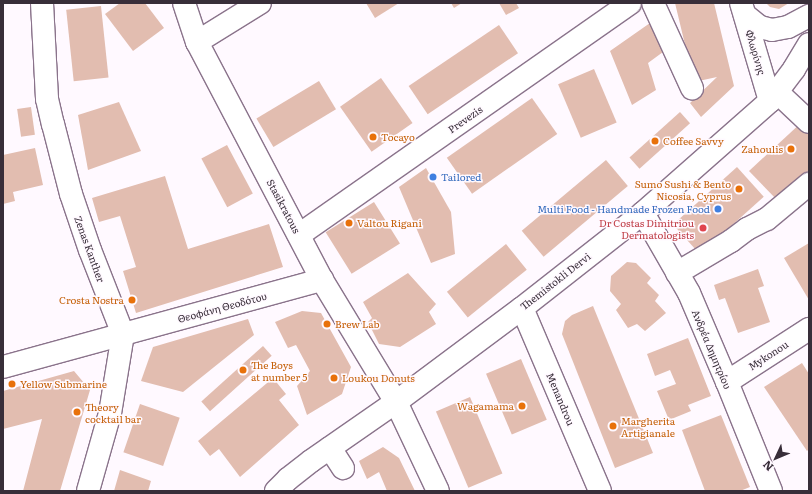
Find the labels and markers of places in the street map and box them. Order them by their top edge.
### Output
place label: Tocayo [381,131,415,143]
marker: Tocayo [368,132,378,142]
place label: Coffee Savvy [663,135,724,147]
marker: Coffee Savvy [650,136,660,146]
place label: Zahoulis [741,143,783,155]
marker: Zahoulis [786,144,796,154]
place label: Tailored [441,171,481,183]
marker: Tailored [428,172,438,182]
place label: Sumo Sushi & Bento Nicosia, Cyprus [635,177,731,200]
marker: Sumo Sushi & Bento Nicosia, Cyprus [734,184,744,194]
place label: Multi Food - Handmade Frozen Food [537,203,710,215]
marker: Multi Food - Handmade Frozen Food [713,204,723,214]
place label: Dr Costas Dimitriou Dermatologists [599,216,694,240]
place label: Valtou Rigani [357,217,422,229]
marker: Valtou Rigani [344,218,354,228]
marker: Dr Costas Dimitriou Dermatologists [697,222,709,234]
place label: Crosta Nostra [59,294,124,306]
marker: Crosta Nostra [127,295,137,305]
place label: Brew Lab [335,318,379,330]
marker: Brew Lab [322,319,332,329]
place label: The Boys at number 5 [251,358,307,382]
marker: The Boys at number 5 [238,365,248,375]
place label: Loukou Donuts [342,372,415,384]
marker: Loukou Donuts [329,373,339,383]
place label: Yellow Submarine [20,378,107,390]
marker: Yellow Submarine [7,379,17,389]
place label: Theory cocktail bar [85,400,141,424]
place label: Wagamama [457,400,514,412]
marker: Wagamama [517,401,527,411]
marker: Theory cocktail bar [72,407,82,417]
place label: Margherita Artigianale [621,414,675,438]
marker: Margherita Artigianale [608,421,618,431]

